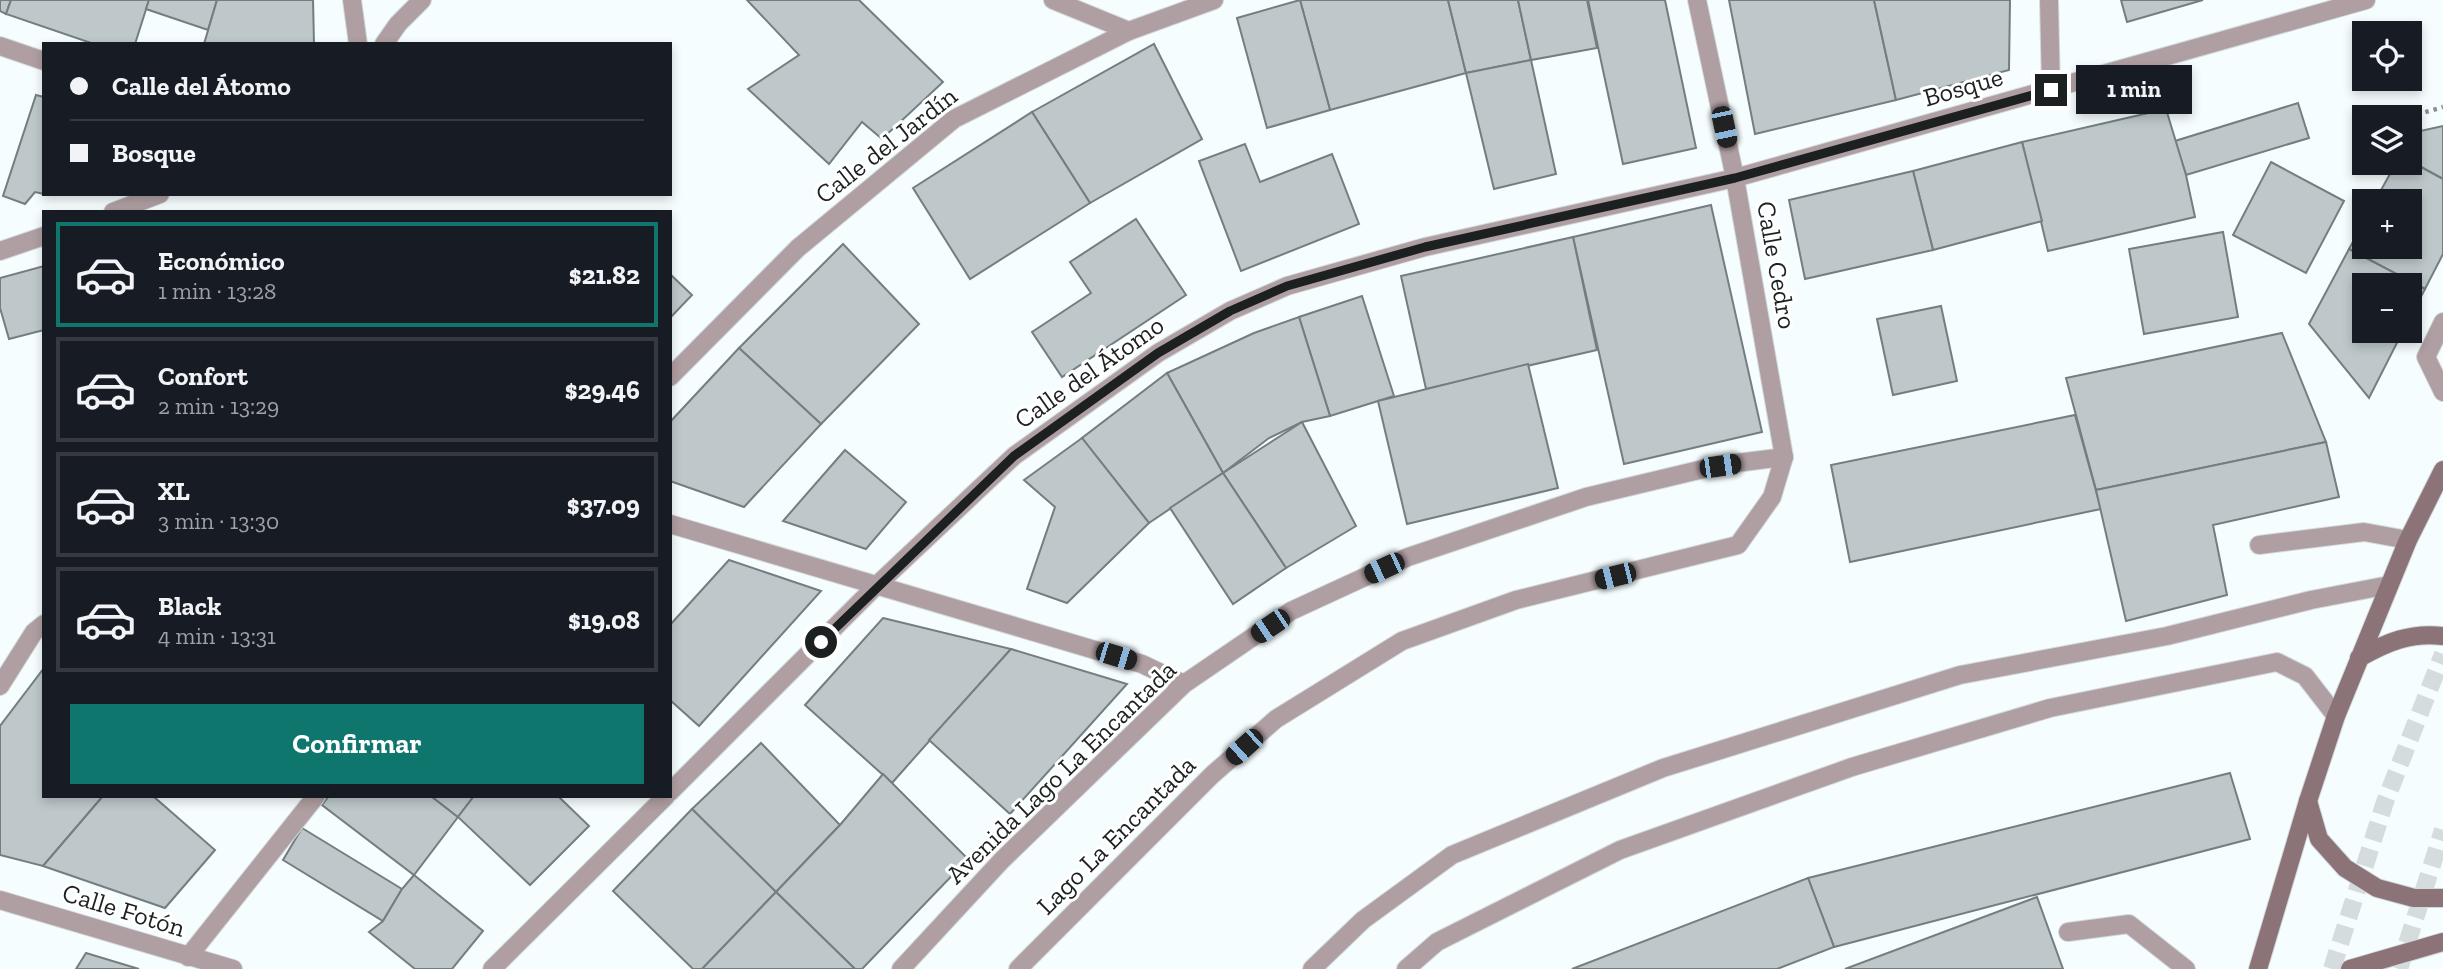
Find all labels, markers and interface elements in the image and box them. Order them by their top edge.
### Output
map controls [2352,21,2422,343]
button: locate [2352,21,2422,91]
street label: Bosque [1920,60,2006,114]
callout: 1 min [2076,66,2191,114]
text: Calle del Átomo [112,70,291,102]
route end [2035,74,2067,106]
text: 1 min [2107,75,2161,103]
street label: Calle del Jardín [809,80,963,210]
car [1710,104,1739,150]
button: layers [2352,105,2422,175]
text: Bosque [112,137,196,169]
button: + [2352,189,2422,259]
street label: Calle Cedro [1750,199,1804,331]
icon: car [74,243,137,306]
text: Económico [158,245,285,277]
text: $21.82 [569,259,640,291]
button: − [2352,273,2422,343]
text: 1 min · 13:28 [158,277,277,305]
street label: Calle del Átomo [1008,309,1170,435]
icon: car [74,358,137,421]
text: Confort [158,360,248,392]
text: $29.46 [565,374,640,406]
text: 2 min · 13:29 [158,392,279,420]
car [1698,453,1743,479]
icon: car [74,473,137,536]
text: XL [158,475,190,507]
text: $37.09 [567,489,640,521]
text: 3 min · 13:30 [158,507,279,535]
car [1361,550,1408,586]
car [1593,561,1638,591]
icon: car [74,588,137,651]
text: Black [158,590,221,622]
text: $19.08 [568,604,640,636]
car [1247,606,1294,646]
text: 4 min · 13:31 [158,622,276,650]
route start [805,626,837,658]
car [1093,640,1140,672]
street label: Avenida Lago La Encantada [940,654,1182,890]
button: Confirmar [70,704,644,784]
car [1222,725,1267,769]
street label: Lago La Encantada [1030,749,1202,921]
street label: Calle Fotón [59,876,189,944]

